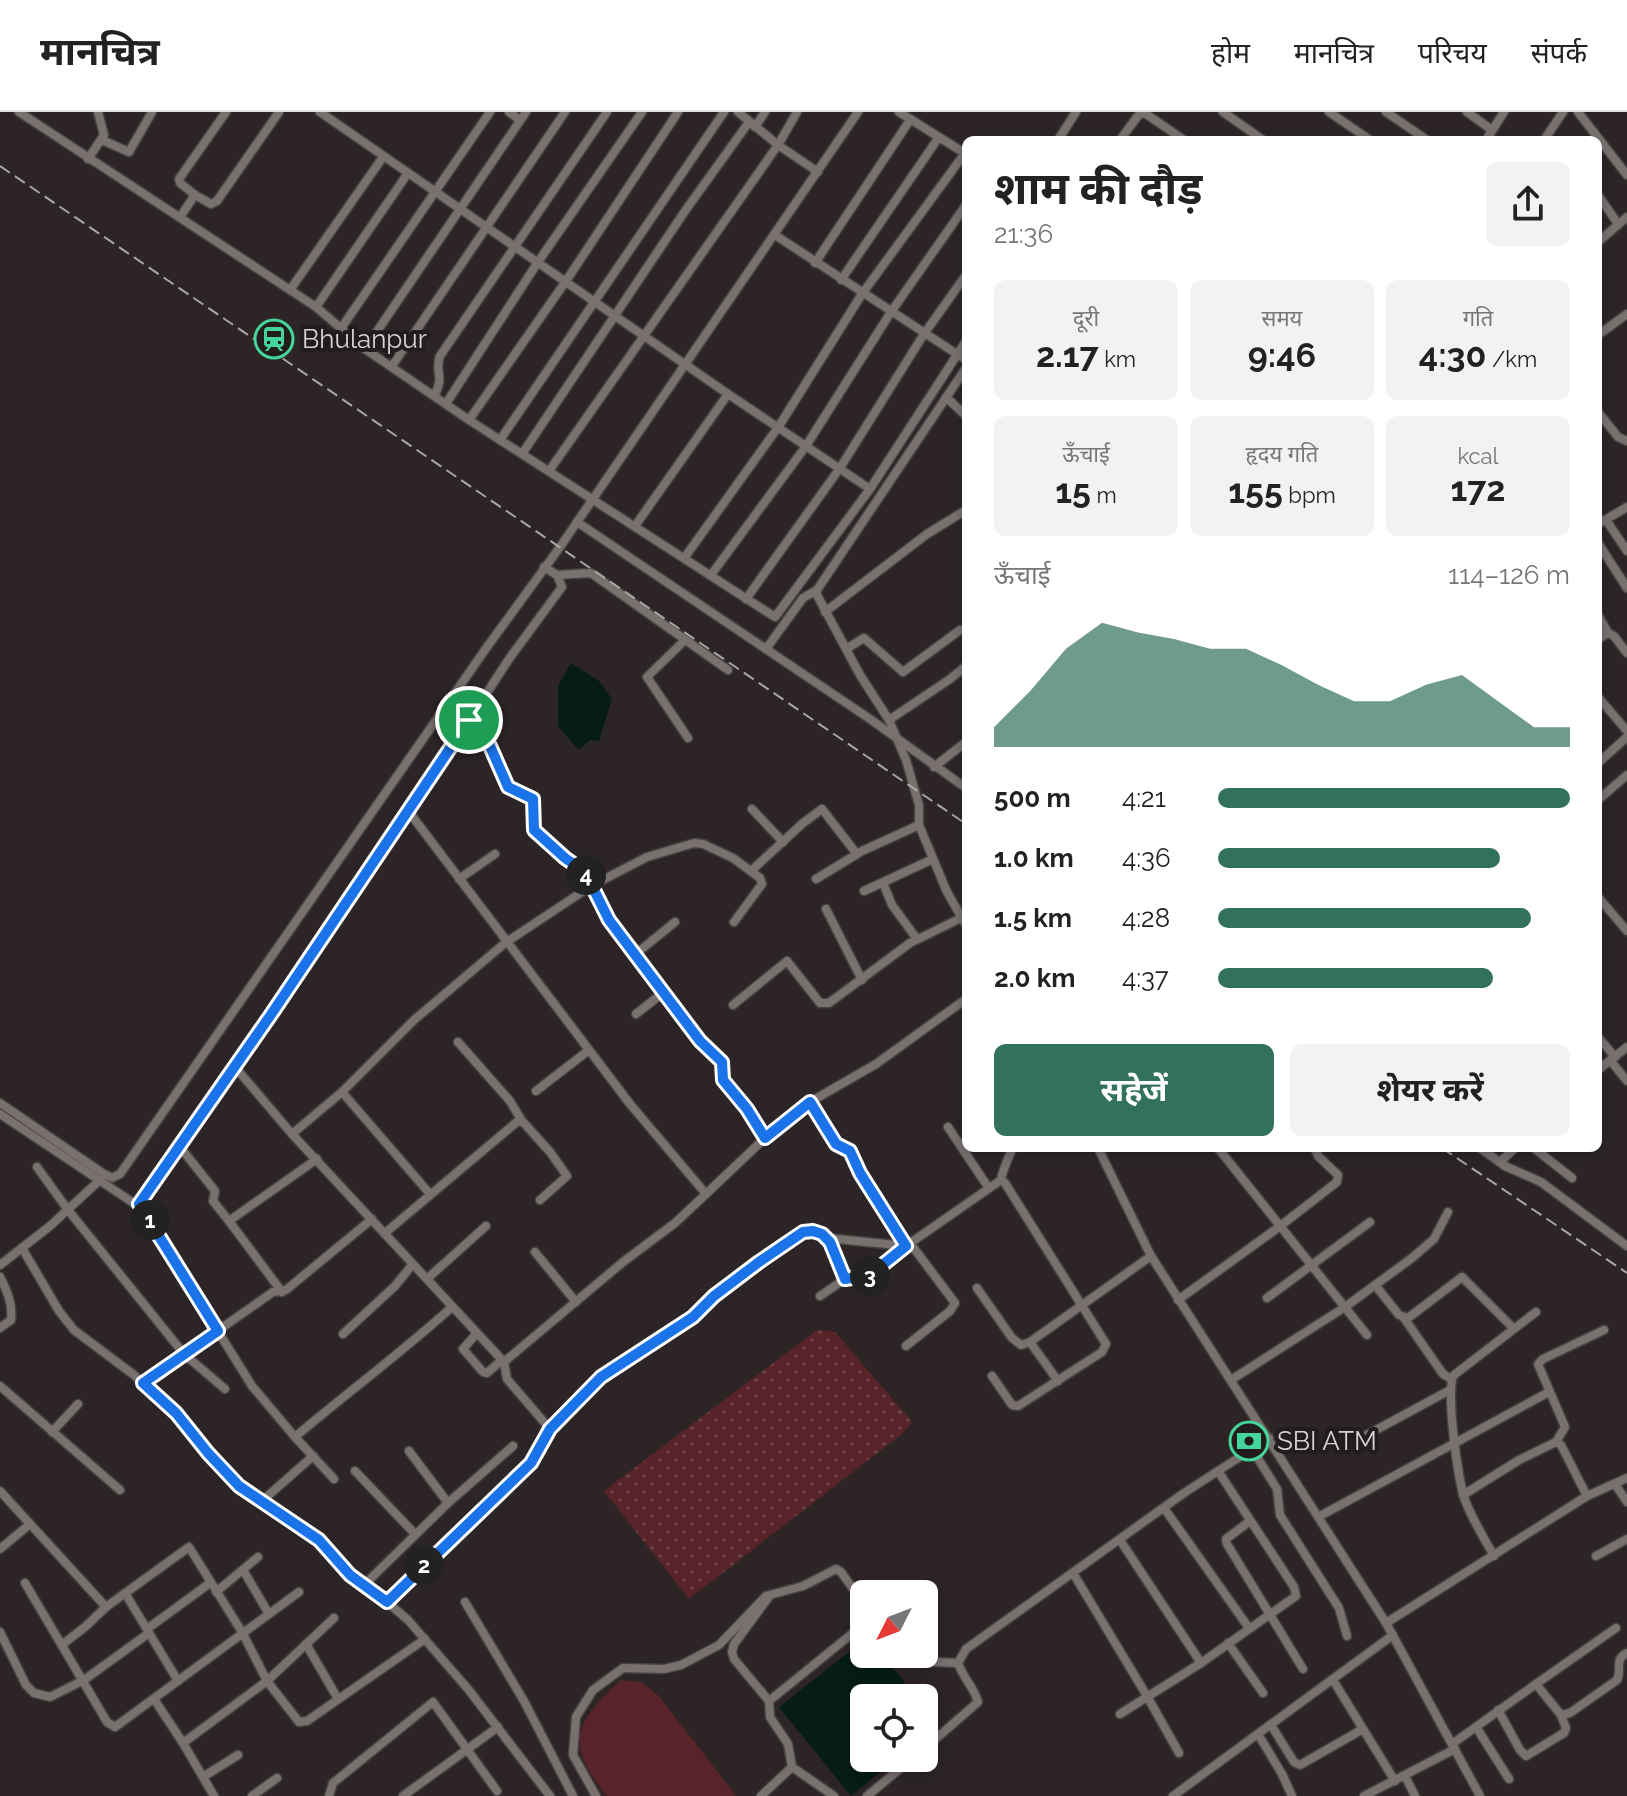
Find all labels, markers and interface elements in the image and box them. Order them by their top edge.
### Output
text: मानचित्र [40,29,160,74]
text: होम [1211,37,1250,70]
text: मानचित्र [1294,37,1374,70]
text: परिचय [1418,37,1487,70]
text: संपर्क [1531,37,1587,70]
button: share [1486,162,1570,246]
text: शाम की दौड़ [994,163,1202,214]
text: 21:36 [994,219,1053,249]
text: दूरी [1073,305,1099,331]
text: समय [1262,305,1302,331]
text: गति [1463,305,1493,331]
station icon: Bhulanpur [253,318,295,360]
place label: Bhulanpur [302,324,427,354]
text: 2.17 [1036,335,1099,375]
text: 9:46 [1248,335,1316,375]
text: 4:30 [1419,335,1486,375]
text: km [1099,346,1136,372]
text: /km [1486,346,1537,372]
text: ऊँचाई [1062,441,1110,467]
text: हृदय गति [1246,441,1318,467]
text: kcal [1457,443,1499,469]
text: 172 [1450,469,1506,509]
text: 15 [1055,471,1091,511]
text: 155 [1228,471,1283,511]
text: m [1091,482,1117,508]
text: bpm [1283,482,1336,508]
text: ऊँचाई [994,560,1050,590]
text: 114–126 m [1448,560,1570,590]
pin [435,686,503,754]
icon: arrive [447,698,491,742]
text: 500 m [994,783,1071,813]
text: 4:21 [1122,783,1166,813]
text: 1.0 km [994,843,1074,873]
text: 4:36 [1122,843,1171,873]
pin: 4 [566,855,606,895]
text: 4 [580,862,592,888]
text: 1.5 km [994,903,1072,933]
text: 4:28 [1122,903,1170,933]
text: 2.0 km [994,963,1075,993]
text: 4:37 [1122,963,1169,993]
button: सहेजें [994,1044,1274,1136]
button: शेयर करें [1290,1044,1570,1136]
pin: 1 [130,1200,170,1240]
text: 1 [145,1207,155,1233]
pin: 3 [850,1256,890,1296]
text: 3 [864,1263,876,1289]
bank icon: SBI ATM [1228,1420,1270,1462]
place label: SBI ATM [1277,1426,1377,1456]
pin: 2 [404,1545,444,1585]
text: 2 [418,1552,430,1578]
north arrow [850,1580,938,1668]
map controls [850,1580,938,1772]
button: locate [850,1684,938,1772]

